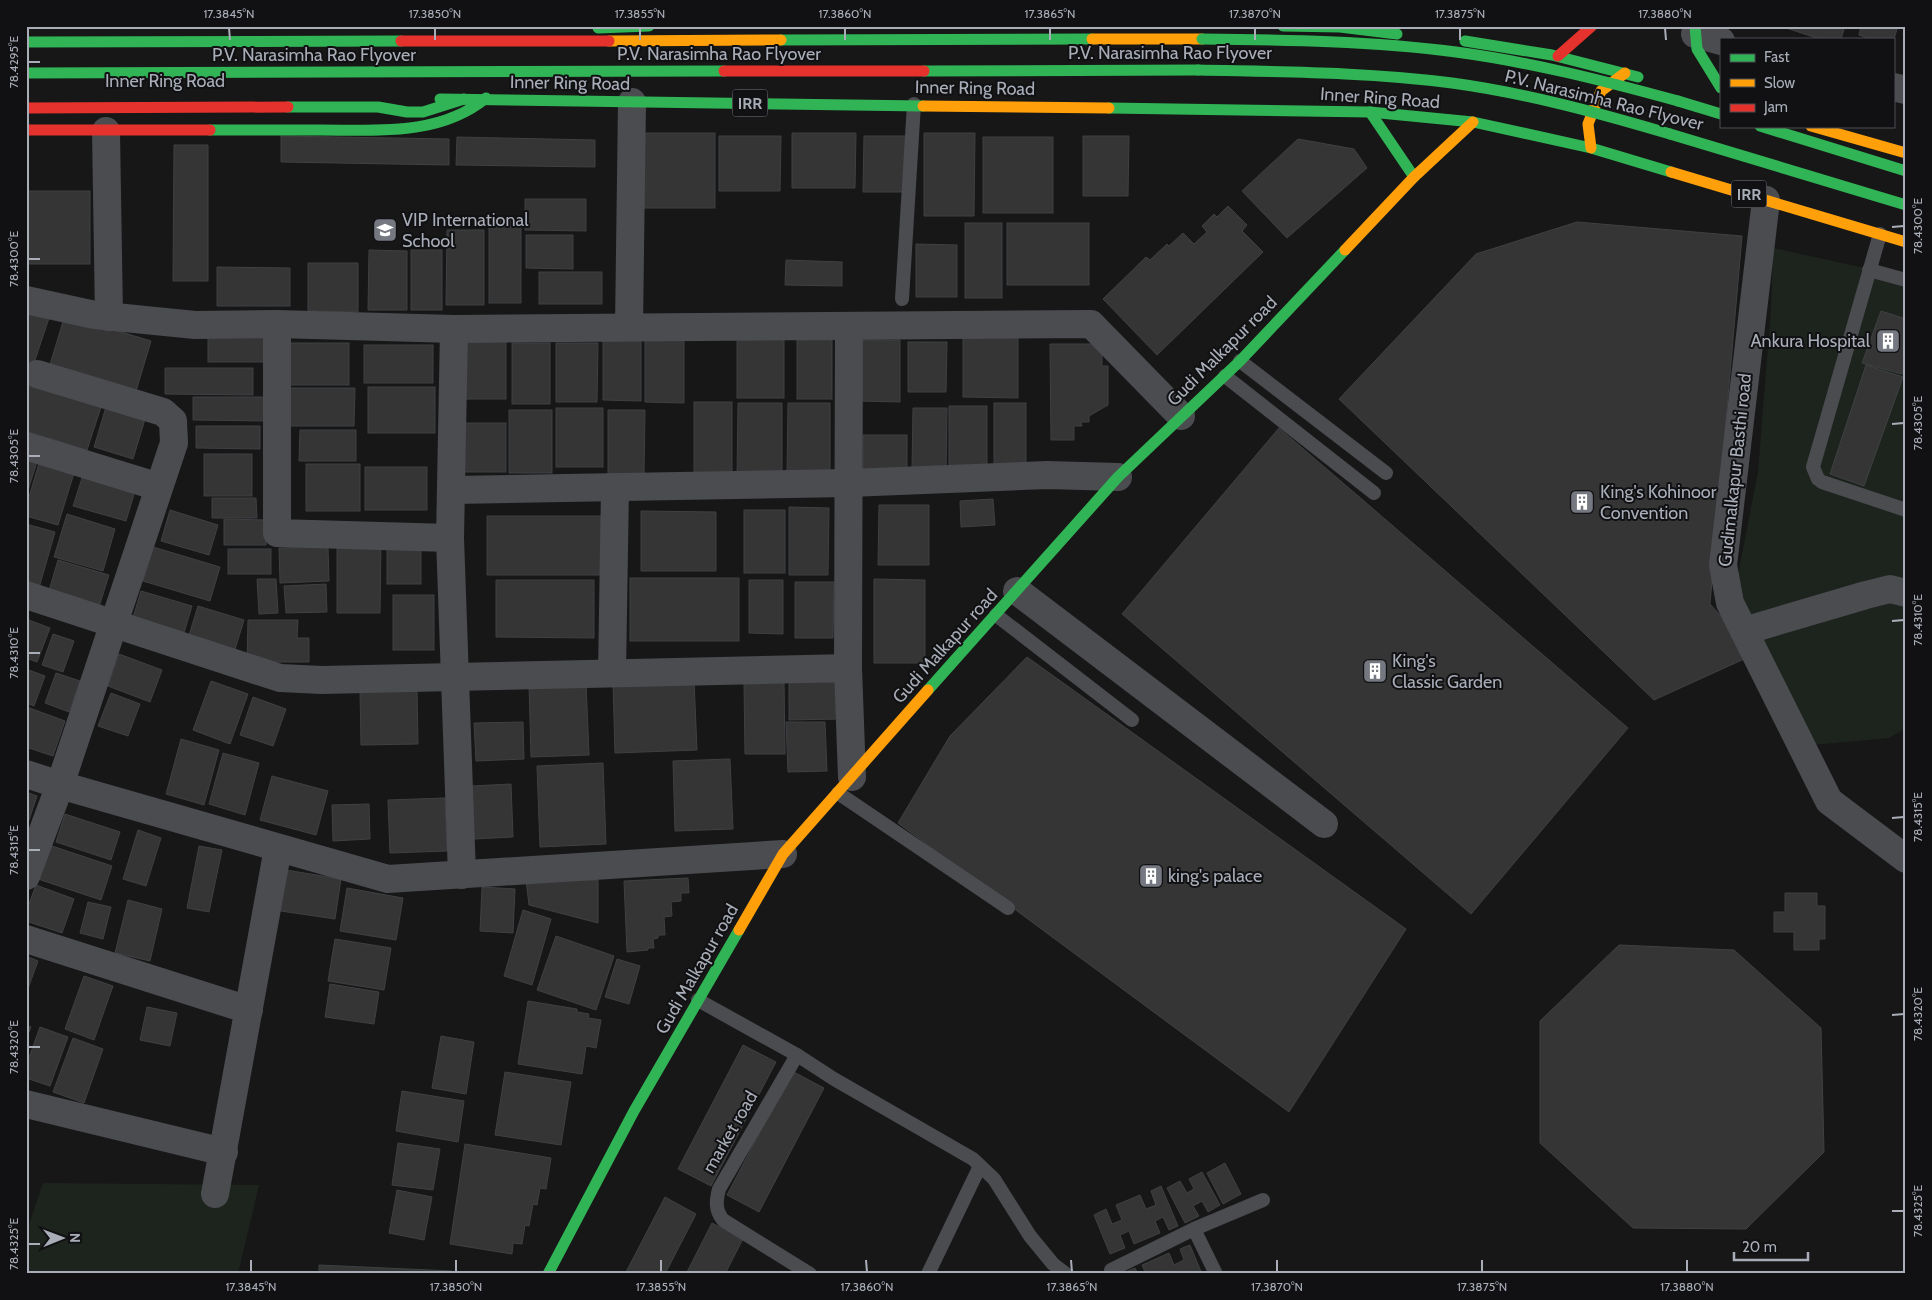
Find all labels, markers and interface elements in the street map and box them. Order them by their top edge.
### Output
text: 17.3845°N [203,6,255,21]
text: 17.3850°N [409,6,461,21]
text: 17.3855°N [615,6,665,21]
text: 17.3860°N [819,6,871,21]
text: 17.3865°N [1025,6,1076,21]
text: 17.3870°N [1229,6,1281,21]
text: 17.3875°N [1435,6,1485,21]
text: 17.3880°N [1638,6,1692,21]
text: 78.4295°E [6,35,21,88]
legend [1720,38,1894,128]
street label: P.V. Narasimha Rao Flyover [1068,42,1272,64]
street label: P.V. Narasimha Rao Flyover [617,43,821,65]
street label: P.V. Narasimha Rao Flyover [212,44,416,66]
text: Fast [1764,48,1789,66]
street label: P.V. Narasimha Rao Flyover [1502,65,1706,135]
street label: Inner Ring Road [105,70,225,92]
street label: Inner Ring Road [510,71,630,95]
text: Slow [1764,74,1795,92]
street label: Inner Ring Road [915,76,1035,100]
street label: Inner Ring Road [1319,83,1441,113]
road number: IRR [732,90,768,116]
text: Jam [1763,98,1788,116]
road number: IRR [1732,180,1766,208]
text: 78.4300°E [1910,198,1925,254]
place label: VIP International School [402,209,529,252]
school or university icon: VIP International School [372,217,398,243]
text: 78.4300°E [6,231,21,287]
street label: Gudi Malkapur road [1162,291,1282,411]
building icon: Ankura Hospital [1875,328,1901,354]
place label: Ankura Hospital [1750,330,1871,352]
street label: Gudimalkapur Basthi road [1714,372,1756,568]
text: 78.4305°E [1910,396,1925,450]
text: 78.4305°E [6,429,21,483]
place label: King's Kohinoor Convention [1600,481,1717,524]
building icon: King's Kohinoor Convention [1569,489,1595,515]
street label: Gudi Malkapur road [888,584,1002,708]
text: 78.4310°E [1910,594,1925,646]
text: 78.4310°E [6,627,21,679]
place label: King's Classic Garden [1392,650,1502,693]
building icon: King's Classic Garden [1362,658,1388,684]
text: 78.4315°E [1910,792,1925,842]
text: 78.4315°E [6,825,21,875]
building icon: king's palace [1138,863,1164,889]
place label: king's palace [1168,865,1262,887]
street label: Gudi Malkapur road [651,900,743,1038]
text: 78.4320°E [1910,987,1925,1041]
text: 78.4320°E [6,1020,21,1074]
street label: market road [698,1087,762,1177]
text: 78.4325°E [1910,1185,1925,1237]
north arrow [38,1212,88,1262]
text: 78.4325°E [6,1218,21,1270]
scale bar [1734,1230,1808,1262]
text: N [66,1233,84,1243]
text: 20 m [1742,1238,1777,1256]
text: 17.3845°N [225,1279,277,1294]
text: 17.3850°N [430,1279,482,1294]
text: 17.3855°N [636,1279,686,1294]
text: 17.3860°N [841,1279,893,1294]
text: 17.3865°N [1047,1279,1098,1294]
text: 17.3870°N [1251,1279,1303,1294]
text: 17.3875°N [1457,1279,1507,1294]
text: 17.3880°N [1660,1279,1714,1294]

